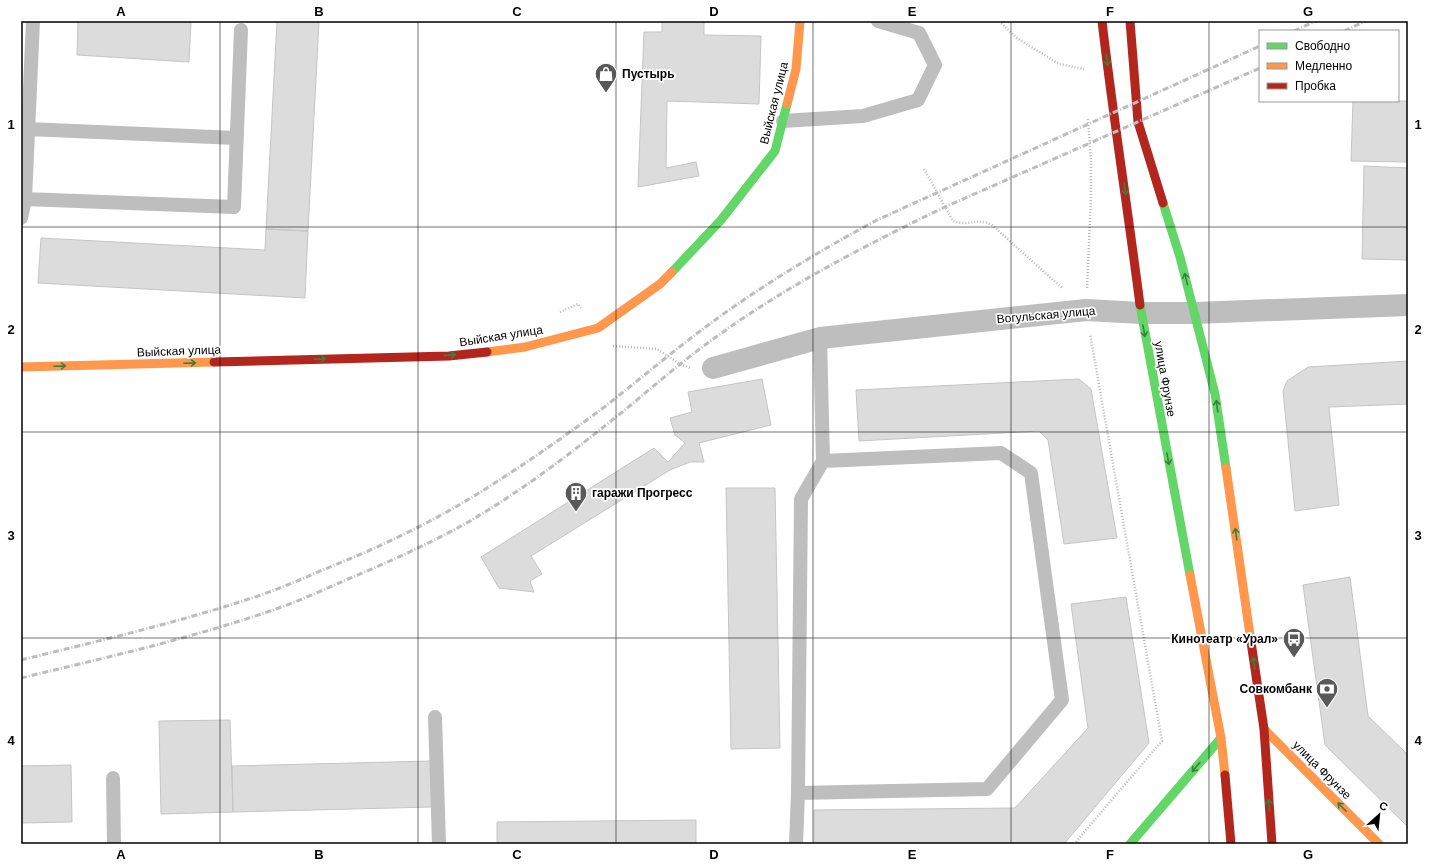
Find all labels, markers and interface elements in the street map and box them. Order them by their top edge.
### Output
text: A [116,4,126,19]
text: B [314,4,324,19]
text: C [512,4,522,19]
text: D [709,4,719,19]
text: E [908,4,917,19]
text: F [1106,4,1114,19]
text: G [1303,4,1313,19]
legend [1259,30,1399,102]
text: Свободно [1295,39,1350,53]
one-way arrow [1103,53,1111,66]
text: Медленно [1295,59,1352,73]
street label: Выйская улица [757,60,791,146]
shop icon: Пустырь [593,61,619,94]
place label: Пустырь [622,67,675,81]
text: Пробка [1295,79,1336,93]
text: 1 [7,117,15,132]
text: 1 [1414,117,1422,132]
one-way arrow [1121,182,1129,195]
one-way arrow [1182,273,1189,286]
street label: Вогульская улица [996,304,1096,326]
text: 2 [7,322,15,337]
street label: Выйская улица [458,322,544,350]
text: 2 [1414,322,1422,337]
one-way arrow [1140,324,1148,337]
street label: улица Фрунзе [1151,340,1179,418]
street label: Выйская улица [137,343,222,359]
one-way arrow [443,352,456,359]
one-way arrow [313,355,326,363]
one-way arrow [183,359,196,366]
one-way arrow [53,362,66,370]
one-way arrow [1213,399,1221,412]
one-way arrow [1164,452,1172,465]
building icon: гаражи Прогресс [563,480,589,513]
place label: гаражи Прогресс [592,486,693,500]
text: 3 [7,528,15,543]
one-way arrow [1232,528,1240,541]
text: 3 [1414,528,1422,543]
bus stop icon: Кинотеатр «Урал» [1281,626,1307,659]
place label: Кинотеатр «Урал» [1171,632,1278,646]
one-way arrow [1250,657,1258,670]
bank icon: Совкомбанк [1314,676,1340,709]
place label: Совкомбанк [1240,682,1313,696]
text: 4 [7,733,15,748]
text: 4 [1414,733,1422,748]
street label: улица Фрунзе [1290,738,1354,802]
one-way arrow [1191,762,1200,773]
north arrow [1359,795,1399,835]
one-way arrow [1266,799,1273,812]
text: С [1377,799,1390,813]
one-way arrow [1337,802,1347,812]
text: A [116,847,126,862]
text: B [314,847,324,862]
text: C [512,847,522,862]
text: D [709,847,719,862]
text: E [908,847,917,862]
text: F [1106,847,1114,862]
text: G [1303,847,1313,862]

